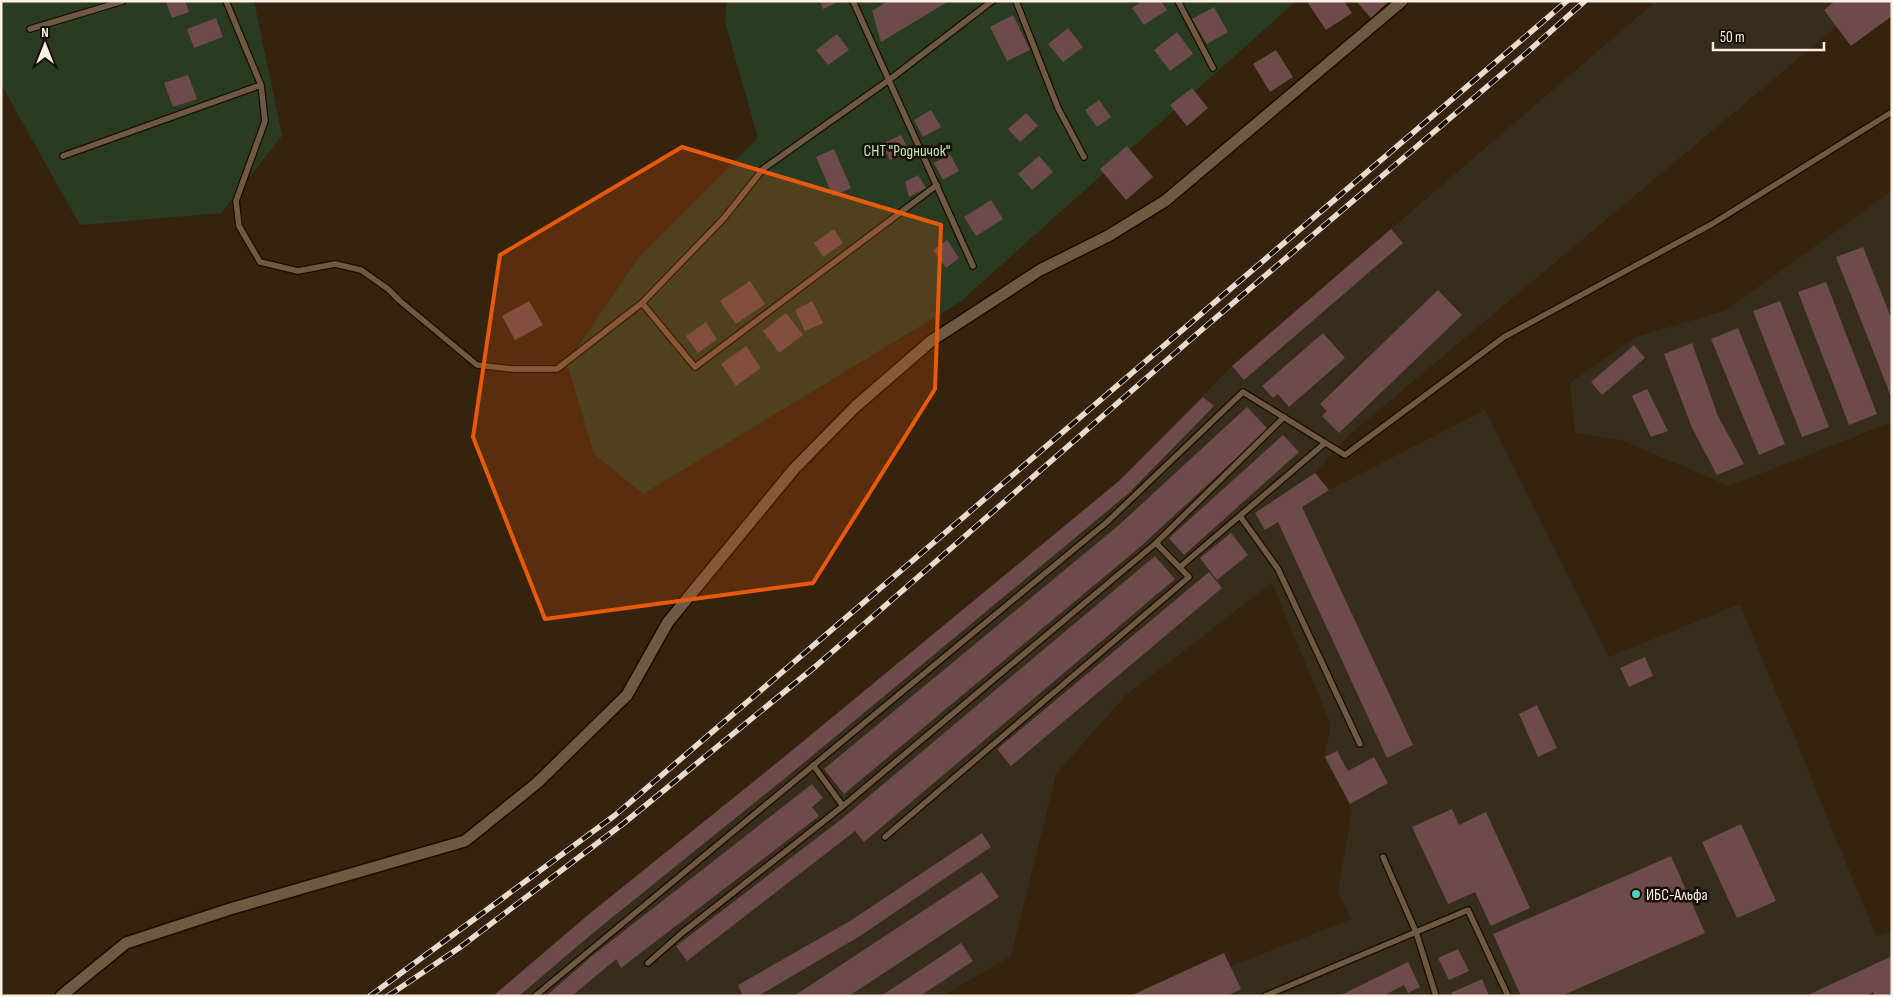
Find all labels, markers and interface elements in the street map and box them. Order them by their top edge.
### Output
north arrow [20,20,70,70]
scale bar [1713,20,1824,52]
text: N [41,24,49,41]
text: 50 m [1720,28,1745,47]
park label: СНТ "Родничок" [864,142,950,161]
place label: ИБС-Альфа [1646,886,1708,905]
marker: ИБС-Альфа [1630,888,1642,900]

